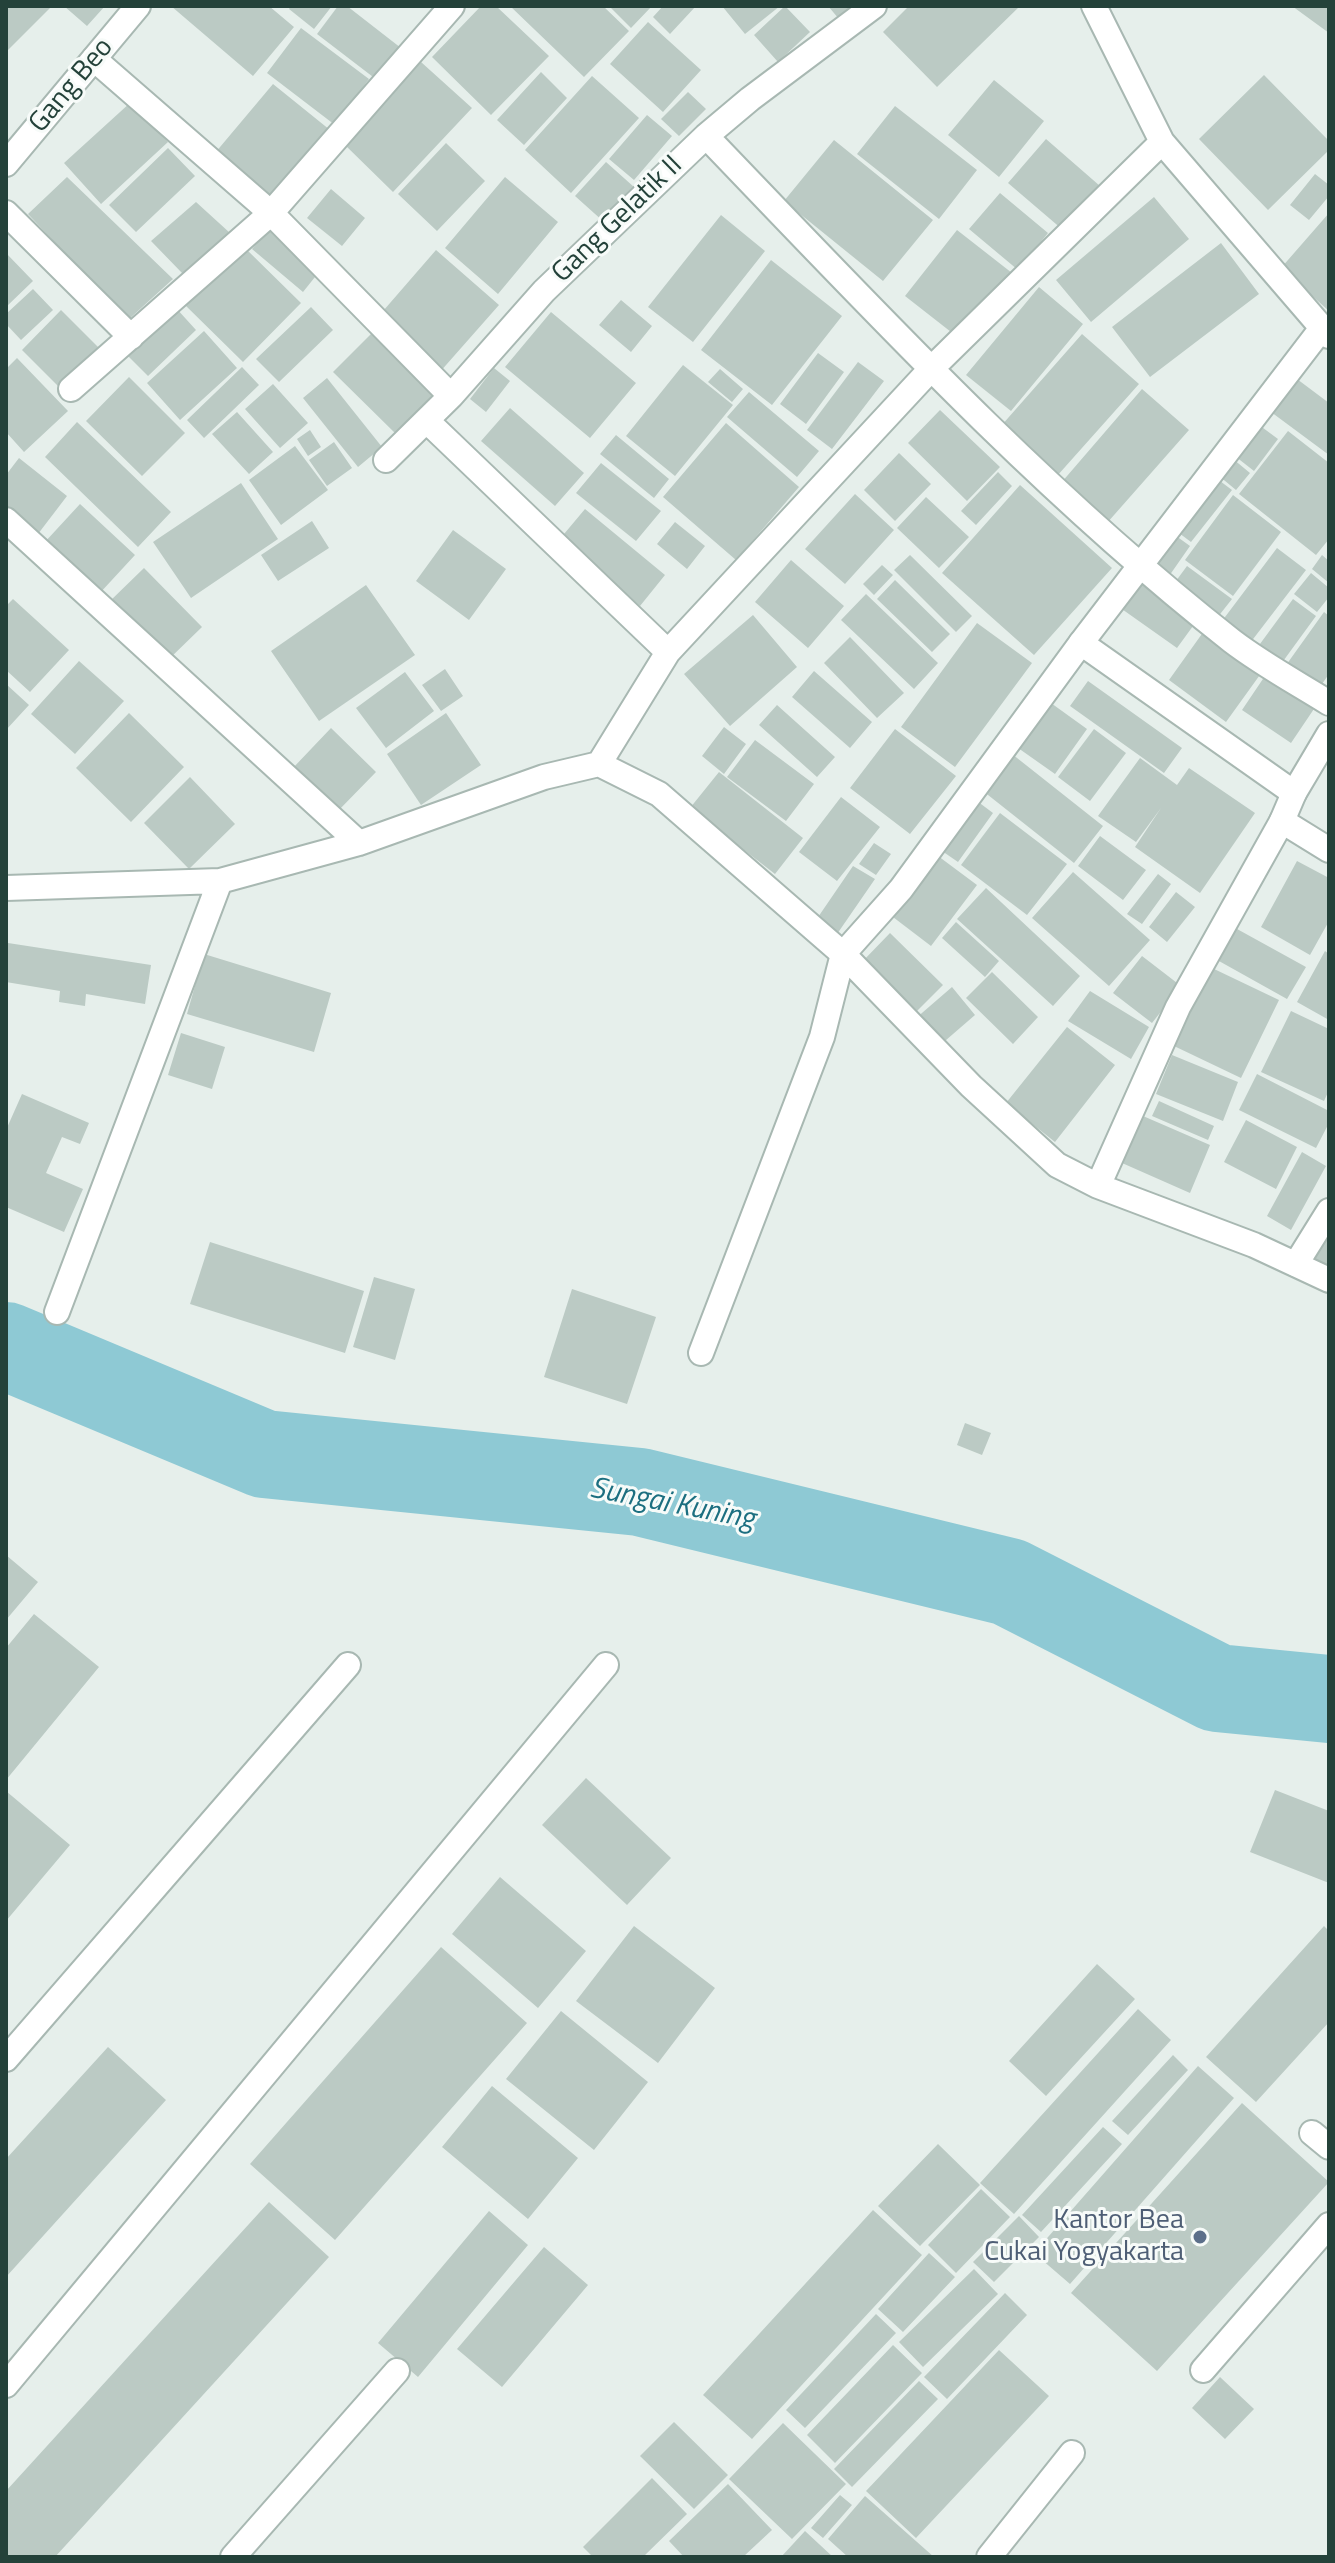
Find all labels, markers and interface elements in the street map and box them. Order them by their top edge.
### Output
street label: Gang Beo [23,32,121,140]
street label: Gang Gelatik II [546,150,690,290]
water label: Sungai Kuning [587,1471,757,1539]
place label: Kantor Bea Cukai Yogyakarta [984,2204,1184,2270]
marker: Kantor Bea Cukai Yogyakarta [1191,2228,1209,2246]

